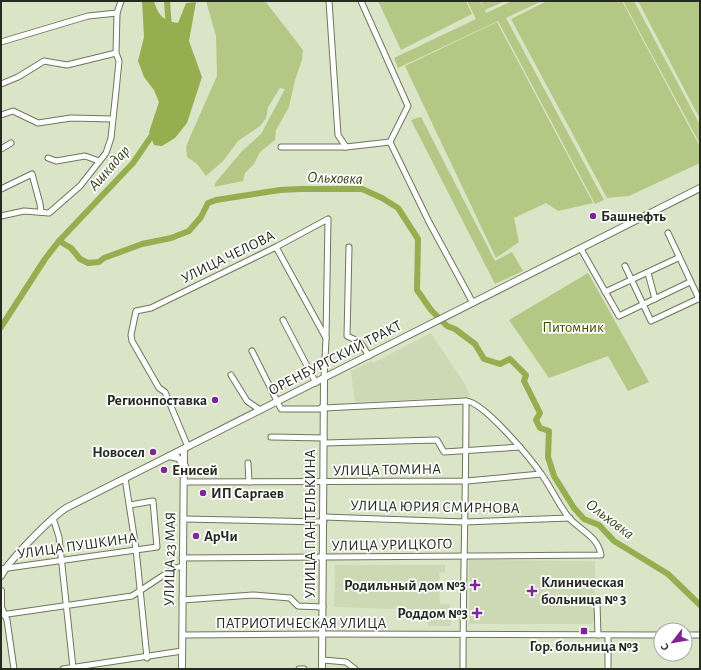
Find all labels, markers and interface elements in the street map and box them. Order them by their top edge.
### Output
water label: Ашкадар [85,142,134,195]
water label: Ольховка [307,169,363,187]
place label: Башнефть [601,209,666,224]
marker: Башнефть [588,211,598,221]
street label: УЛИЦА ЧЕЛОВА [179,228,277,286]
street label: ОРЕНБУРГСКИЙ ТРАКТ [266,318,404,398]
park label: Питомник [542,320,604,335]
place label: Регионпоставка [107,393,207,408]
marker: Регионпоставка [210,395,220,405]
place label: Новосел [92,445,145,460]
marker: Новосел [148,447,158,457]
street label: УЛИЦА ПАНТЕЛЬКИНА [303,449,318,599]
street label: УЛИЦА ТОМИНА [333,462,441,478]
place label: Енисей [172,463,218,478]
marker: Енисей [159,465,169,475]
place label: ИП Саргаев [211,486,284,501]
marker: ИП Саргаев [198,488,208,498]
water label: Ольховка [583,496,637,542]
street label: УЛИЦА ЮРИЯ СМИРНОВА [350,498,520,516]
street label: УЛИЦА 23 МАЯ [162,512,178,606]
place label: АрЧи [204,529,238,544]
street label: УЛИЦА ПУШКИНА [16,530,138,562]
marker: АрЧи [191,531,201,541]
street label: УЛИЦА УРИЦКОГО [331,536,453,554]
place label: Клиническая больница № 3 [541,575,627,607]
place label: Родильный дом №3 [344,578,466,593]
marker: Родильный дом №3 [469,579,481,591]
marker: Клиническая больница № 3 [526,585,538,597]
place label: Роддом №3 [397,606,468,621]
marker: Роддом №3 [471,607,483,619]
street label: ПАТРИОТИЧЕСКАЯ УЛИЦА [216,616,386,631]
north arrow [653,622,693,662]
marker: Гор. больница №3 [579,626,589,636]
place label: Гор. больница №3 [530,639,638,654]
text: С [659,641,671,652]

